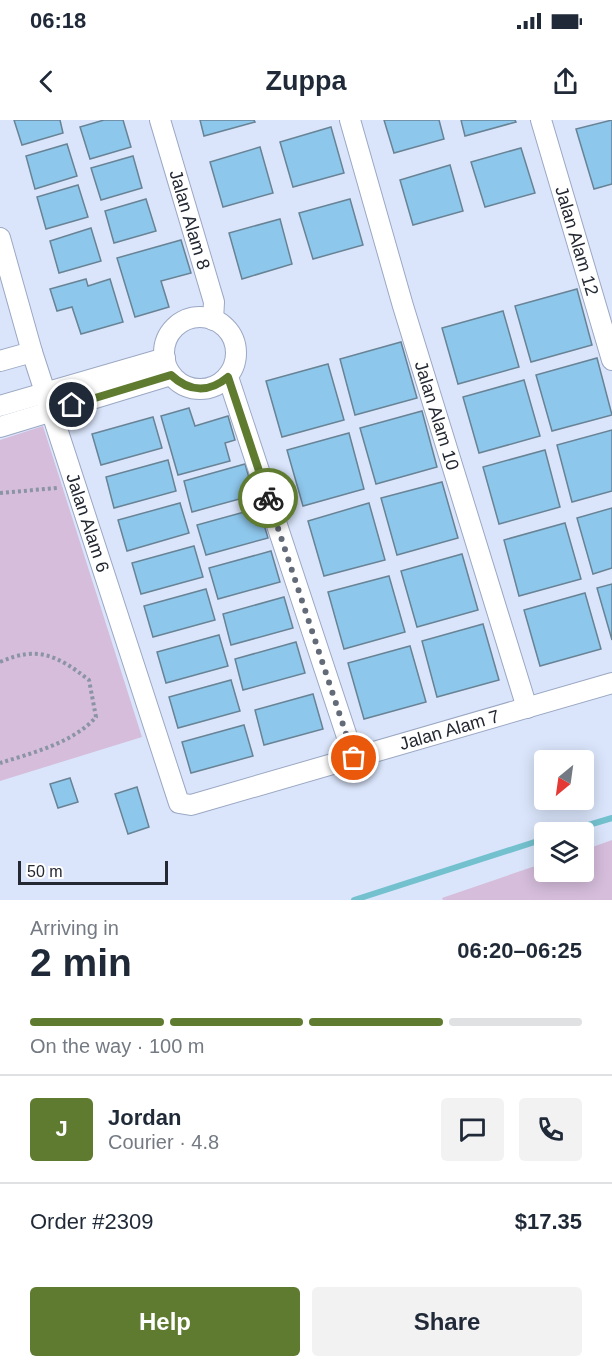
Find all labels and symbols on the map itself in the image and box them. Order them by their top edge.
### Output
street label: Jalan Alam 8 [165,167,214,272]
street label: Jalan Alam 12 [551,184,602,298]
street label: Jalan Alam 10 [411,359,463,473]
pin [46,379,97,430]
courier [238,468,298,528]
street label: Jalan Alam 6 [62,471,113,575]
street label: Jalan Alam 7 [397,706,502,754]
pin [328,732,379,783]
north arrow [534,750,594,810]
scale bar [18,858,168,886]

